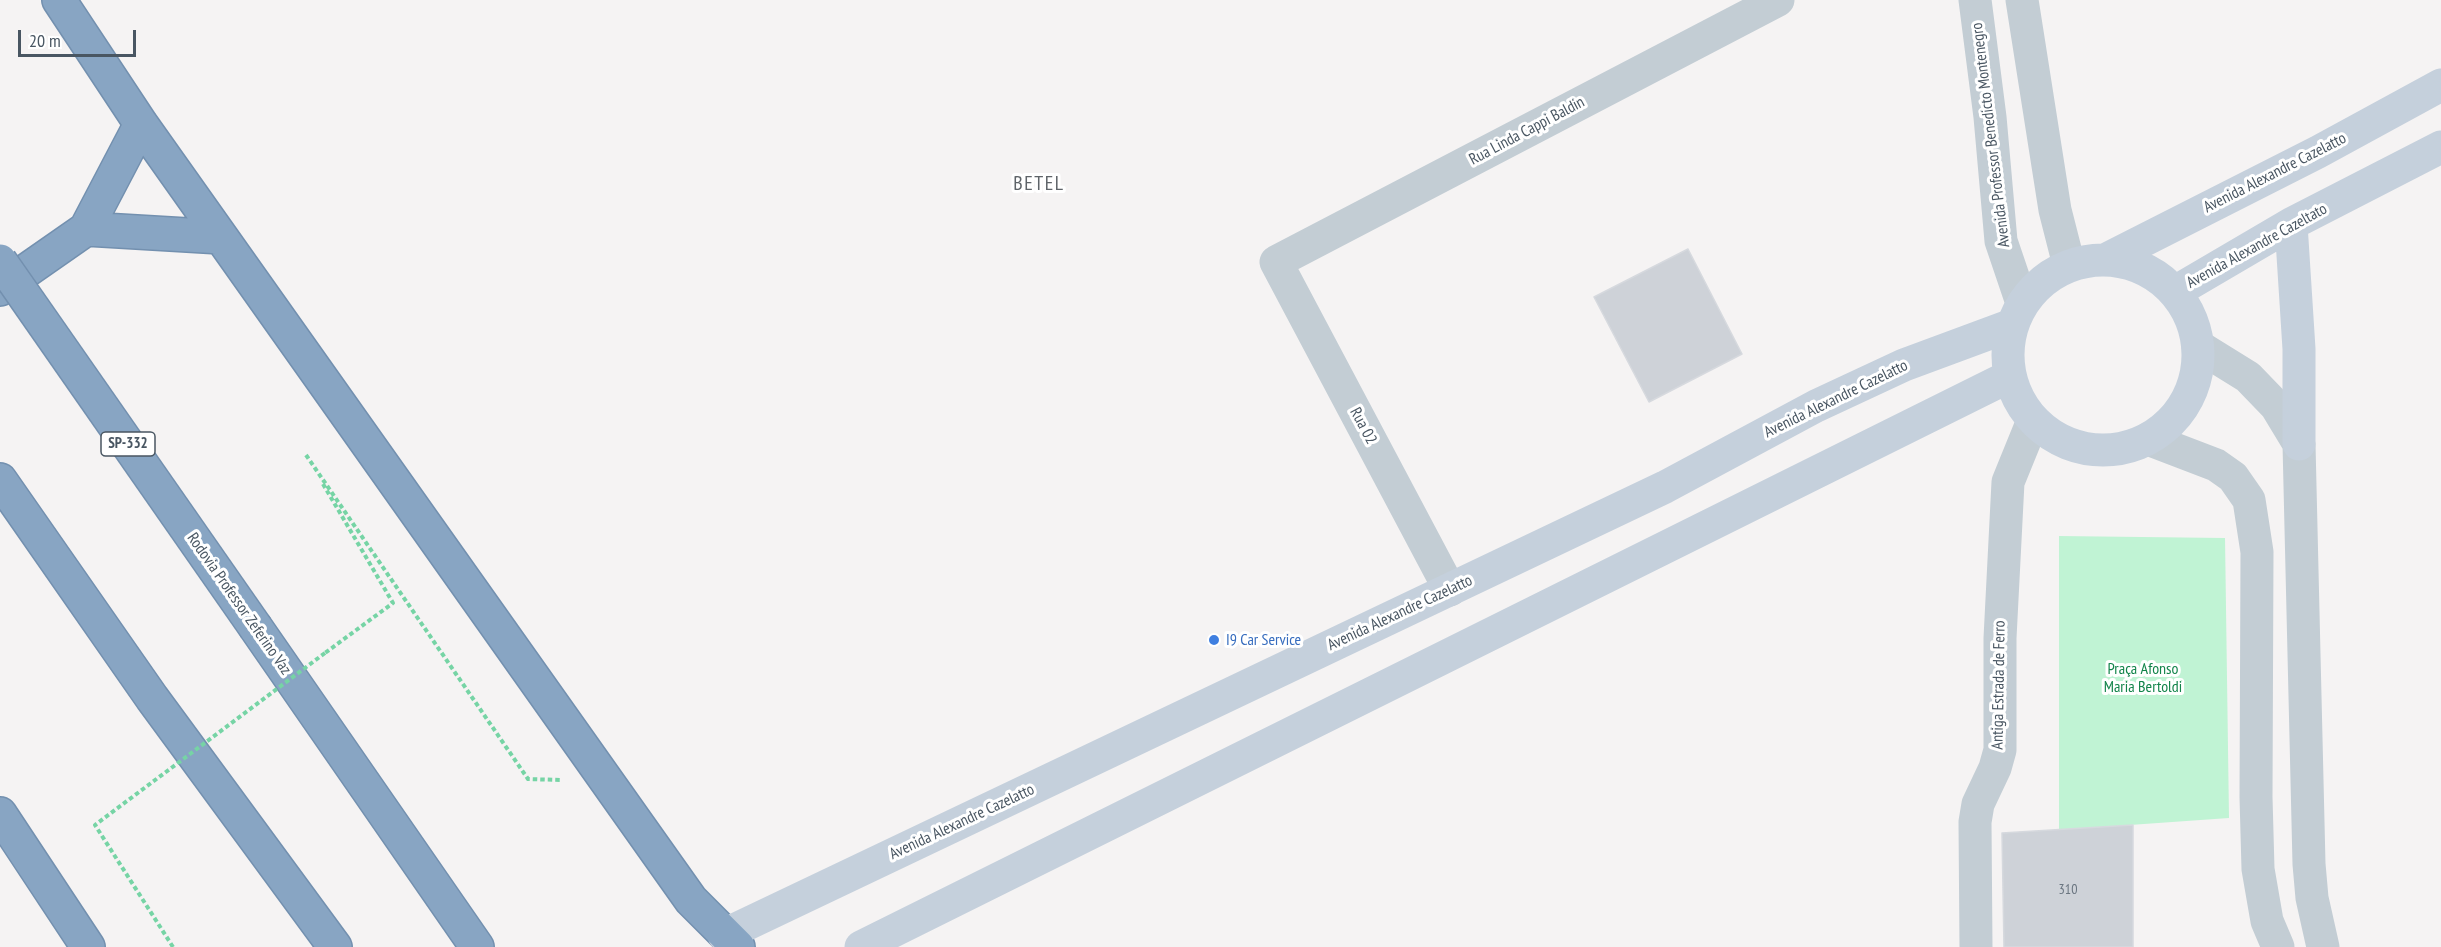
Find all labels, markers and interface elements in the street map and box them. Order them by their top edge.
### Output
scale bar [21,18,140,56]
street label: Avenida Professor Benedicto Montenegro [1968,22,2014,248]
text: 20 m [29,29,61,52]
street label: Rua Linda Cappi Baldin [1466,93,1588,169]
street label: Avenida Alexandre Cazelatto [2200,129,2350,217]
district label: BETEL [1013,172,1065,196]
street label: Avenida Alexandre Cazeltato [2183,199,2331,293]
street label: Avenida Alexandre Cazelatto [1761,356,1911,442]
street label: Rua 02 [1345,404,1381,448]
road number: SP-332 [101,432,155,456]
street label: Rodovia Professor Zeferino Vaz [183,529,295,679]
street label: Avenida Alexandre Cazelatto [1325,571,1475,655]
street label: Antiga Estrada de Ferro [1988,620,2010,750]
place label: I9 Car Service [1226,630,1301,650]
marker: I9 Car Service [1207,633,1221,647]
park label: Praça Afonso Maria Bertoldi [2104,659,2182,697]
street label: Avenida Alexandre Cazelatto [887,780,1037,864]
house number: 310 [2059,882,2077,898]

